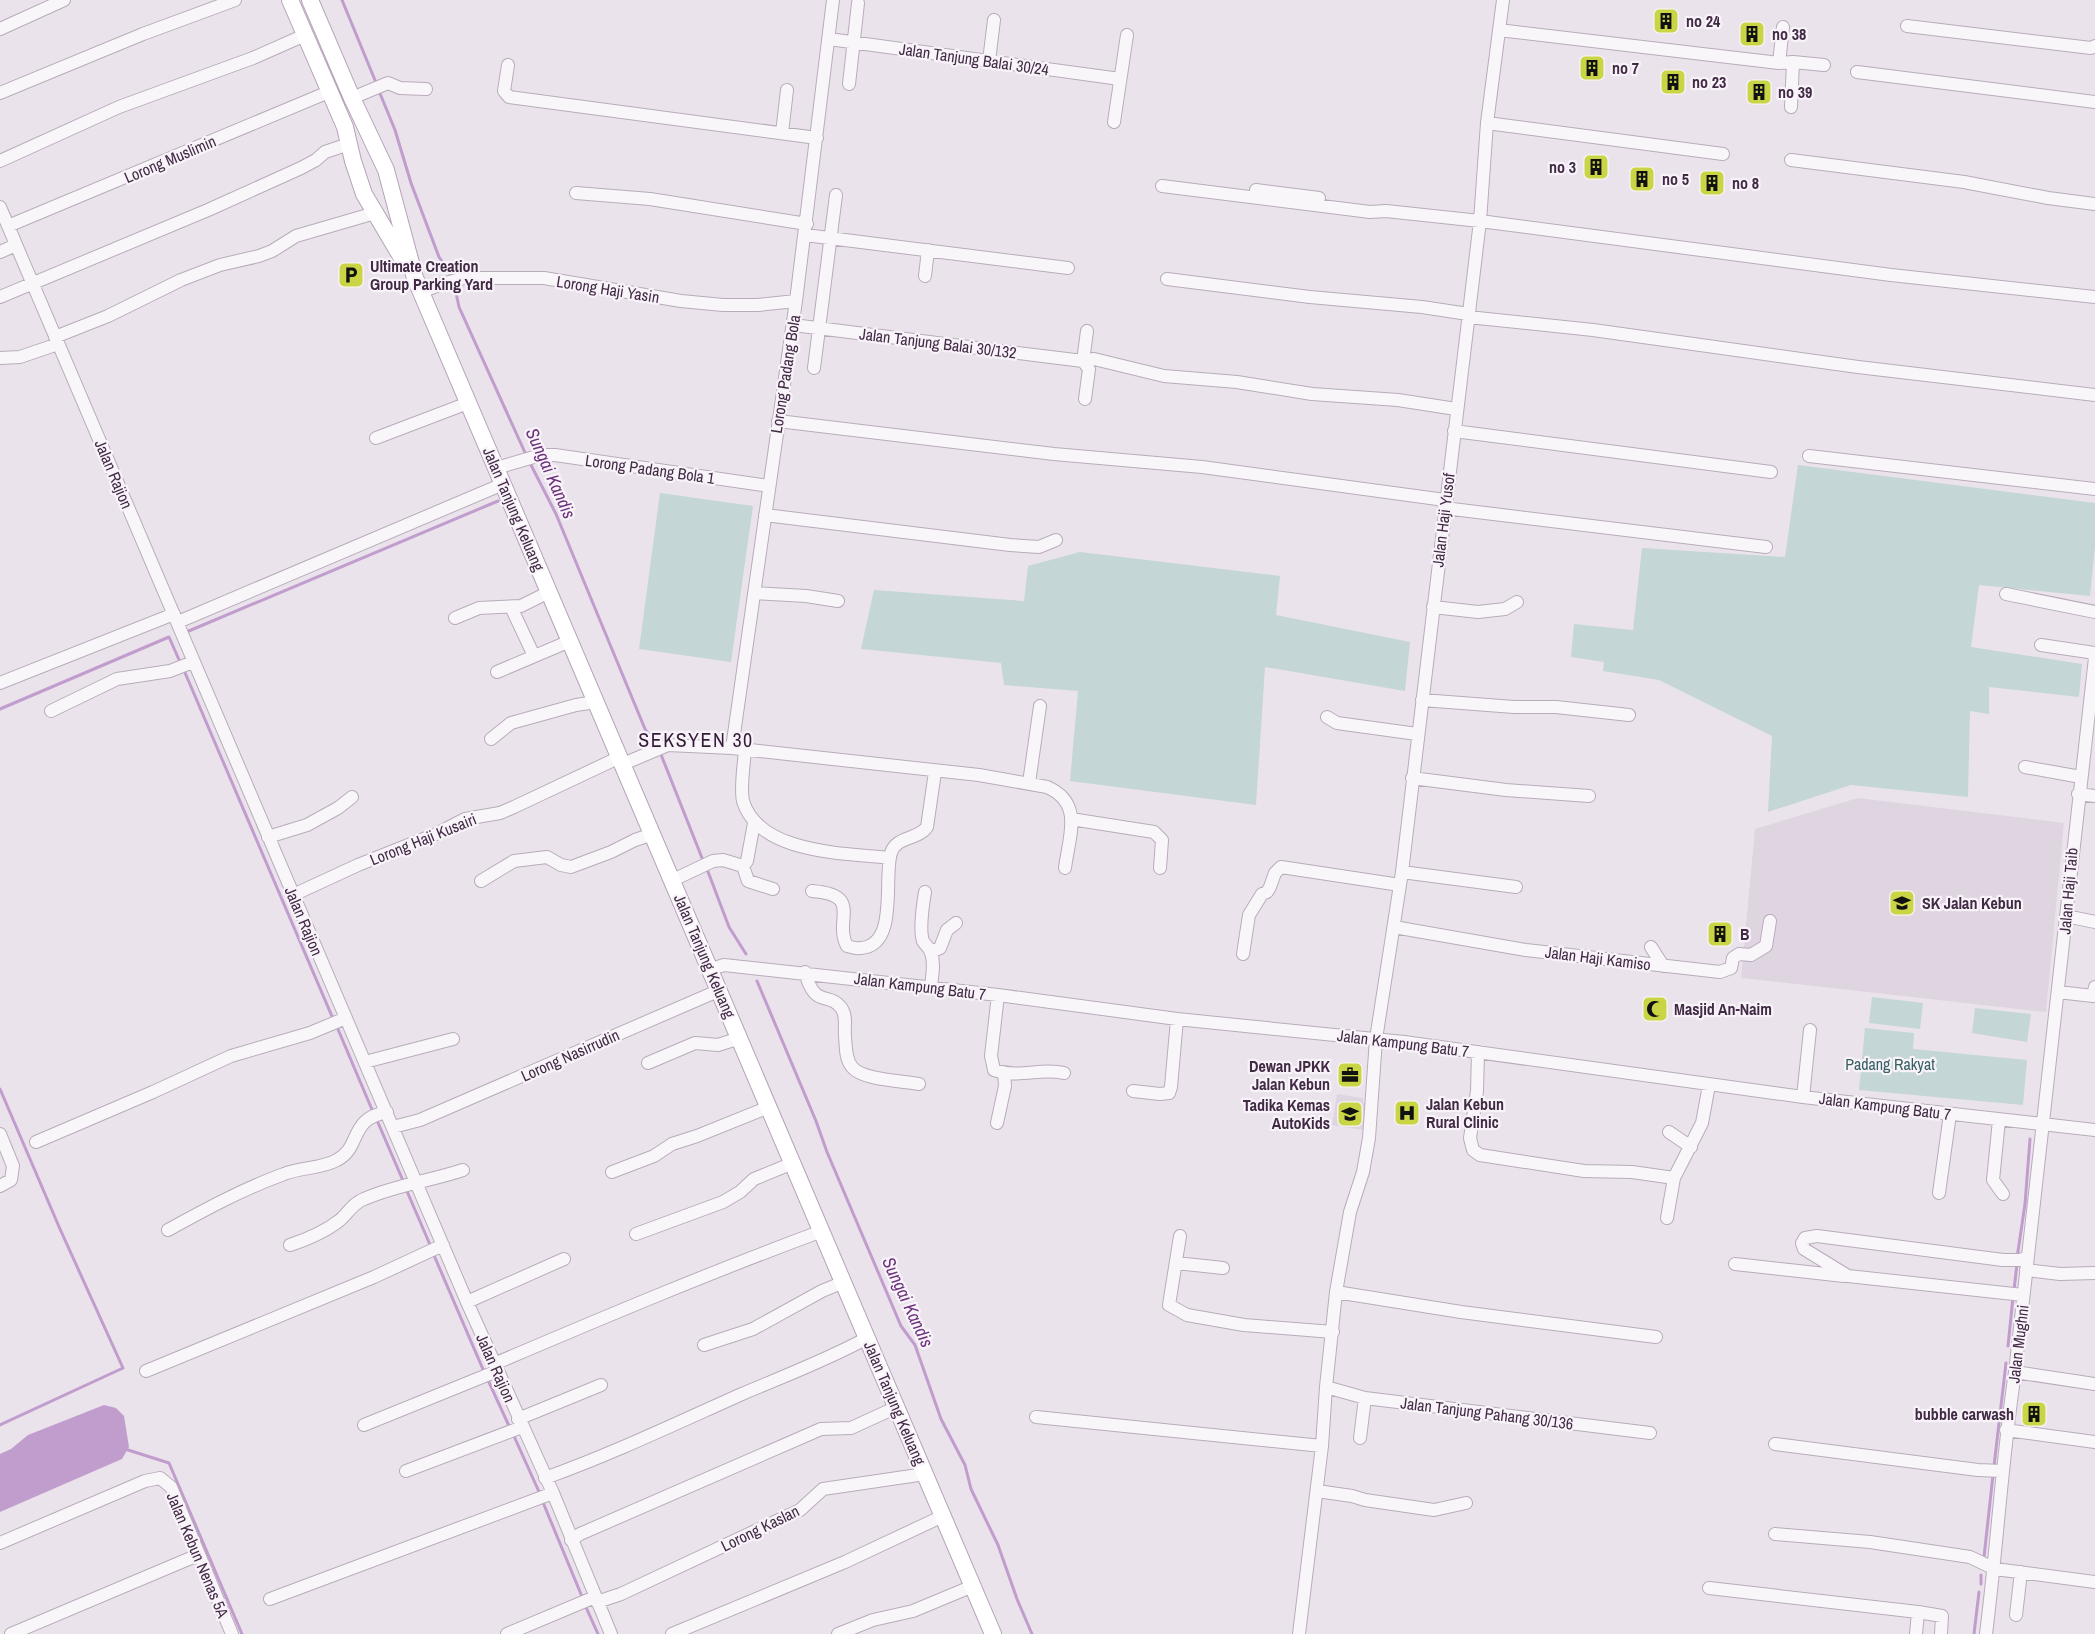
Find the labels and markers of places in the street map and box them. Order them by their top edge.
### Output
building icon: no 24 [1651,6,1681,36]
place label: no 24 [1686,10,1721,32]
building icon: no 38 [1737,19,1767,49]
place label: no 38 [1772,23,1806,45]
building icon: no 7 [1577,53,1607,83]
place label: no 7 [1612,57,1639,79]
building icon: no 23 [1658,67,1688,97]
place label: no 23 [1692,71,1726,93]
building icon: no 39 [1744,77,1774,107]
place label: no 39 [1778,81,1812,103]
building icon: no 3 [1581,152,1611,182]
place label: no 3 [1549,156,1576,178]
building icon: no 5 [1627,164,1657,194]
place label: no 5 [1662,168,1689,190]
building icon: no 8 [1697,168,1727,198]
place label: no 8 [1732,172,1759,194]
place label: Ultimate Creation Group Parking Yard [370,255,493,295]
parking icon: Ultimate Creation Group Parking Yard [336,260,366,290]
school or university icon: SK Jalan Kebun [1887,888,1917,918]
place label: SK Jalan Kebun [1922,892,2022,914]
building icon: B [1705,919,1735,949]
place label: B [1740,923,1749,945]
mosque icon: Masjid An-Naim [1640,994,1670,1024]
place label: Masjid An-Naim [1674,998,1772,1020]
place label: Dewan JPKK Jalan Kebun [1249,1055,1331,1095]
office icon: Dewan JPKK Jalan Kebun [1335,1060,1365,1090]
place label: Jalan Kebun Rural Clinic [1426,1093,1504,1133]
place label: Tadika Kemas AutoKids [1243,1094,1330,1134]
hospital icon: Jalan Kebun Rural Clinic [1392,1098,1422,1128]
school or university icon: Tadika Kemas AutoKids [1335,1099,1365,1129]
building icon: bubble carwash [2019,1399,2049,1429]
place label: bubble carwash [1915,1403,2014,1425]

